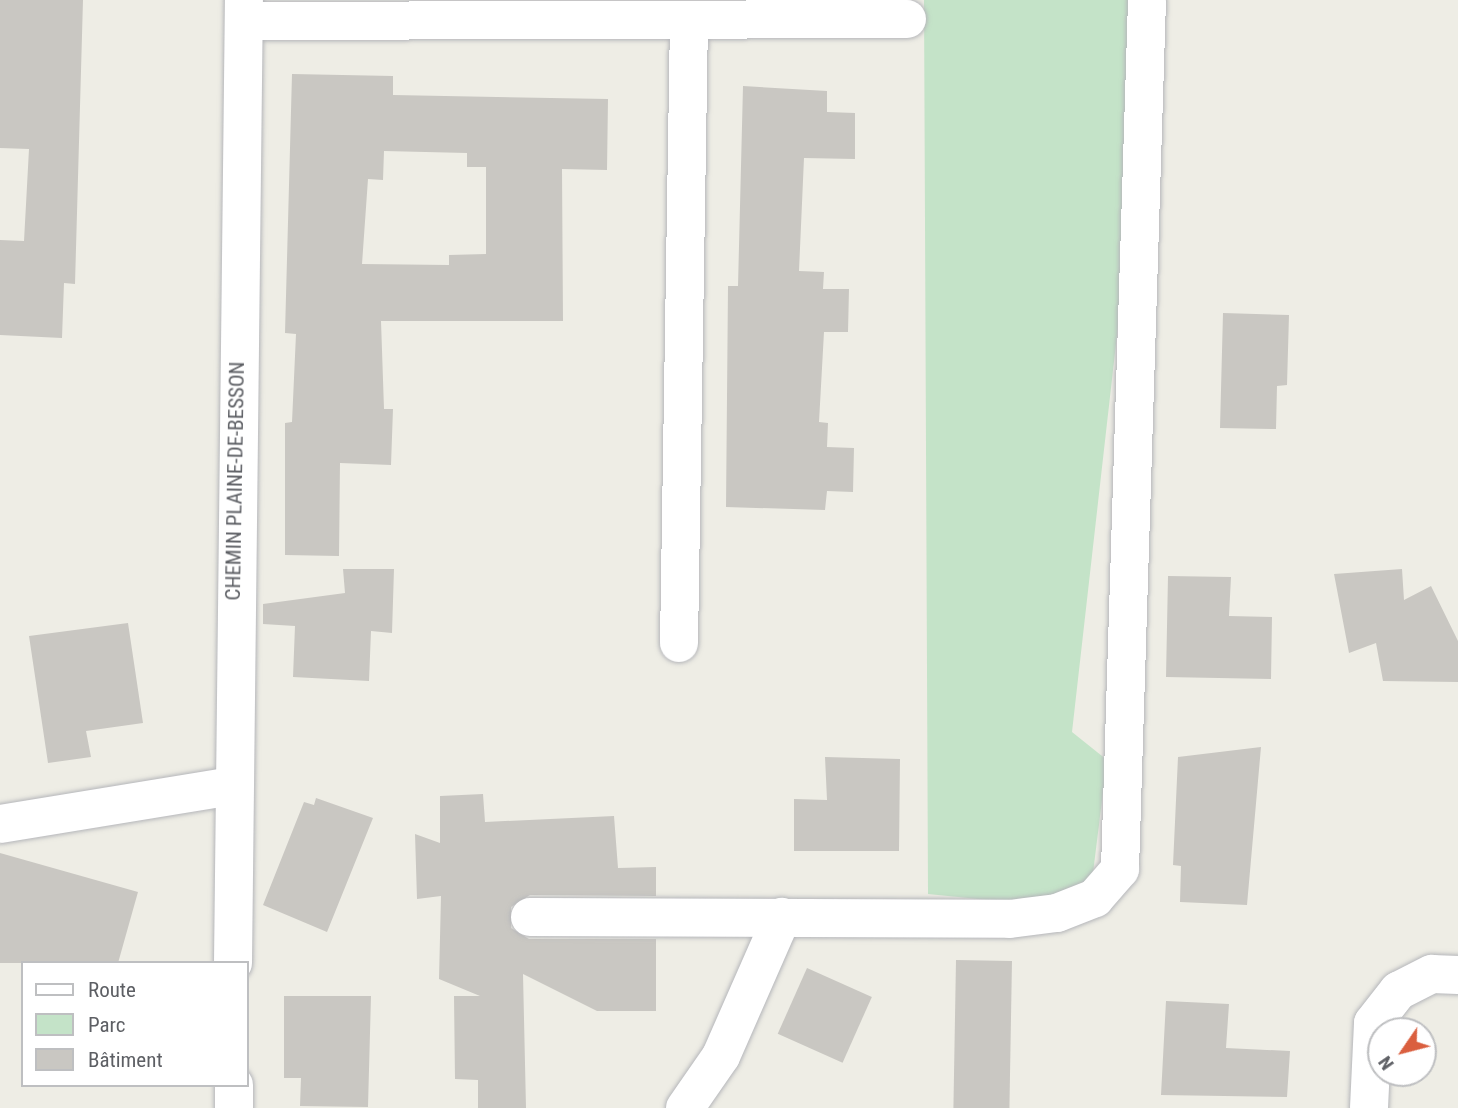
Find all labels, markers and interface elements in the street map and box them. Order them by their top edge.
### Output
street label: CHEMIN PLAINE-DE-BESSON [220,361,250,601]
legend [21,961,248,1087]
text: Route [88,978,136,1002]
text: Parc [88,1013,126,1037]
north arrow [1367,1017,1437,1087]
text: Bâtiment [88,1048,163,1072]
text: N [1373,1052,1399,1075]

